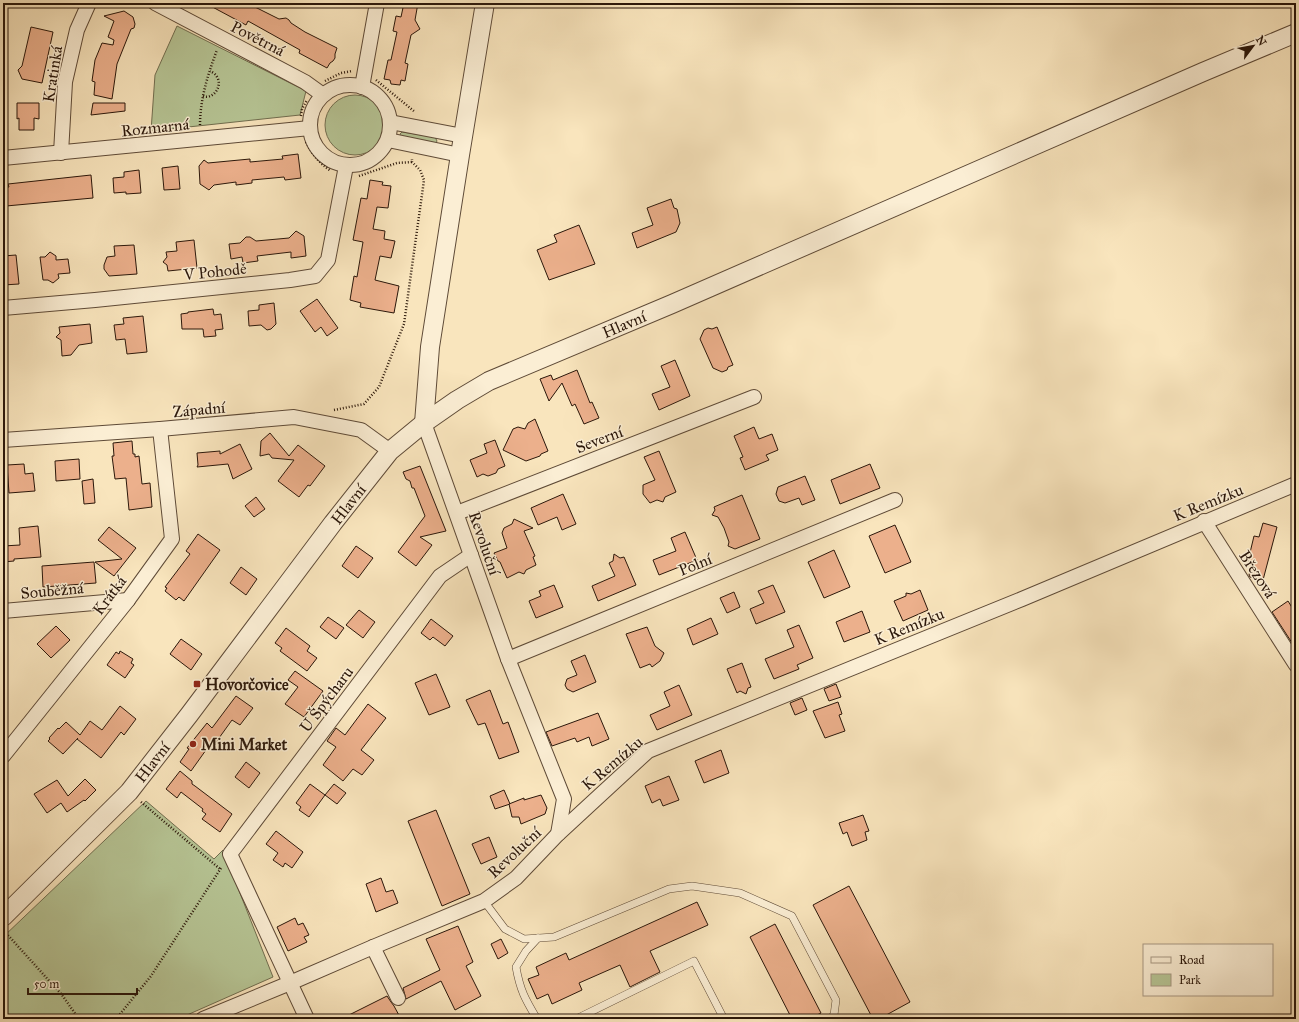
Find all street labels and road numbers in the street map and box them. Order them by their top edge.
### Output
street label: Povětrná [228,17,288,60]
street label: Kratinká [39,44,66,104]
street label: Rozmarná [120,114,190,141]
street label: V Pohodě [182,259,248,284]
street label: Hlavní [600,307,649,342]
street label: Západní [172,398,227,421]
street label: Severní [573,422,626,457]
street label: Hlavní [327,480,370,528]
street label: K Remízku [1170,480,1246,525]
street label: Revoluční [465,509,504,578]
street label: Březová [1235,547,1280,602]
street label: Polní [676,549,715,580]
street label: Krátká [89,572,130,619]
street label: Souběžná [20,578,85,603]
street label: K Remízku [871,604,947,649]
street label: U Špýcharu [295,662,358,736]
street label: K Remízku [578,732,647,794]
street label: Hlavní [131,738,174,786]
street label: Revoluční [484,823,545,882]

